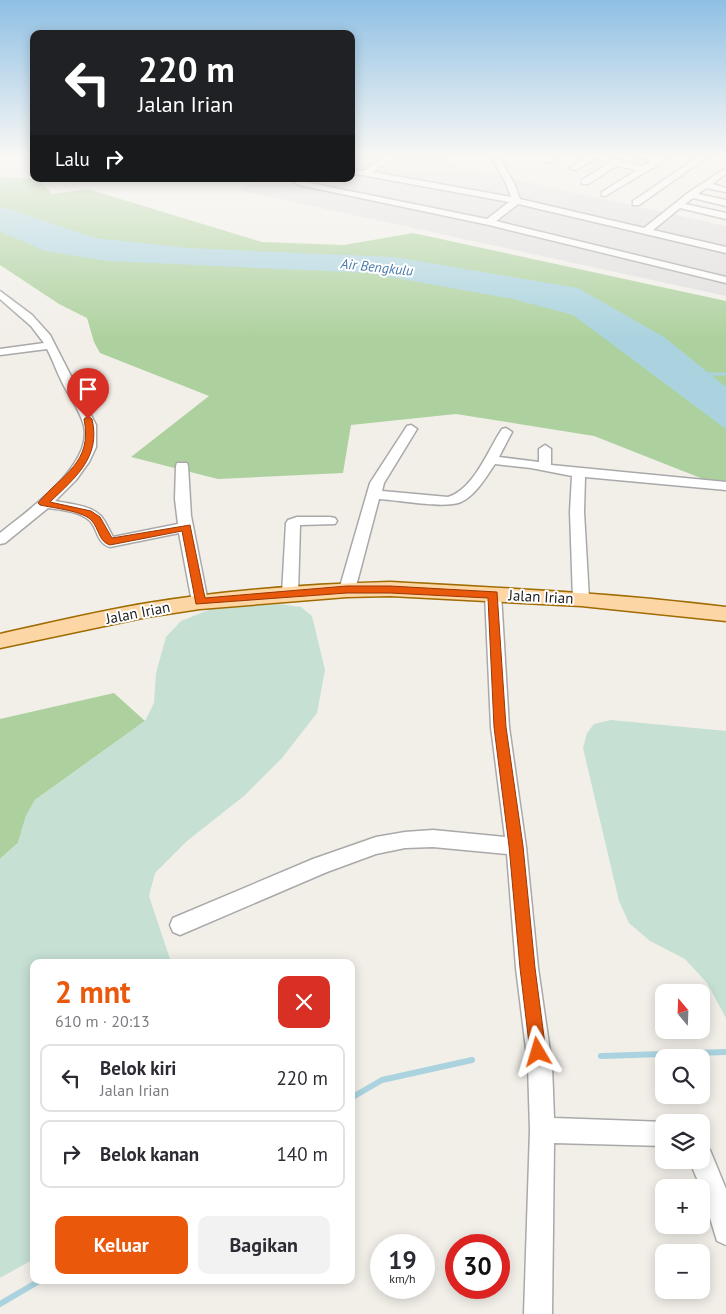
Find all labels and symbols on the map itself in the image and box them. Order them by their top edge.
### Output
water label: Air Bengkulu [339,254,414,280]
pin [67,368,109,419]
street label: Jalan Irian [507,585,574,608]
street label: Jalan Irian [103,597,172,628]
north arrow [655,984,710,1039]
position arrow [511,1025,563,1077]
speed limit sign: 30 [445,1234,510,1299]

